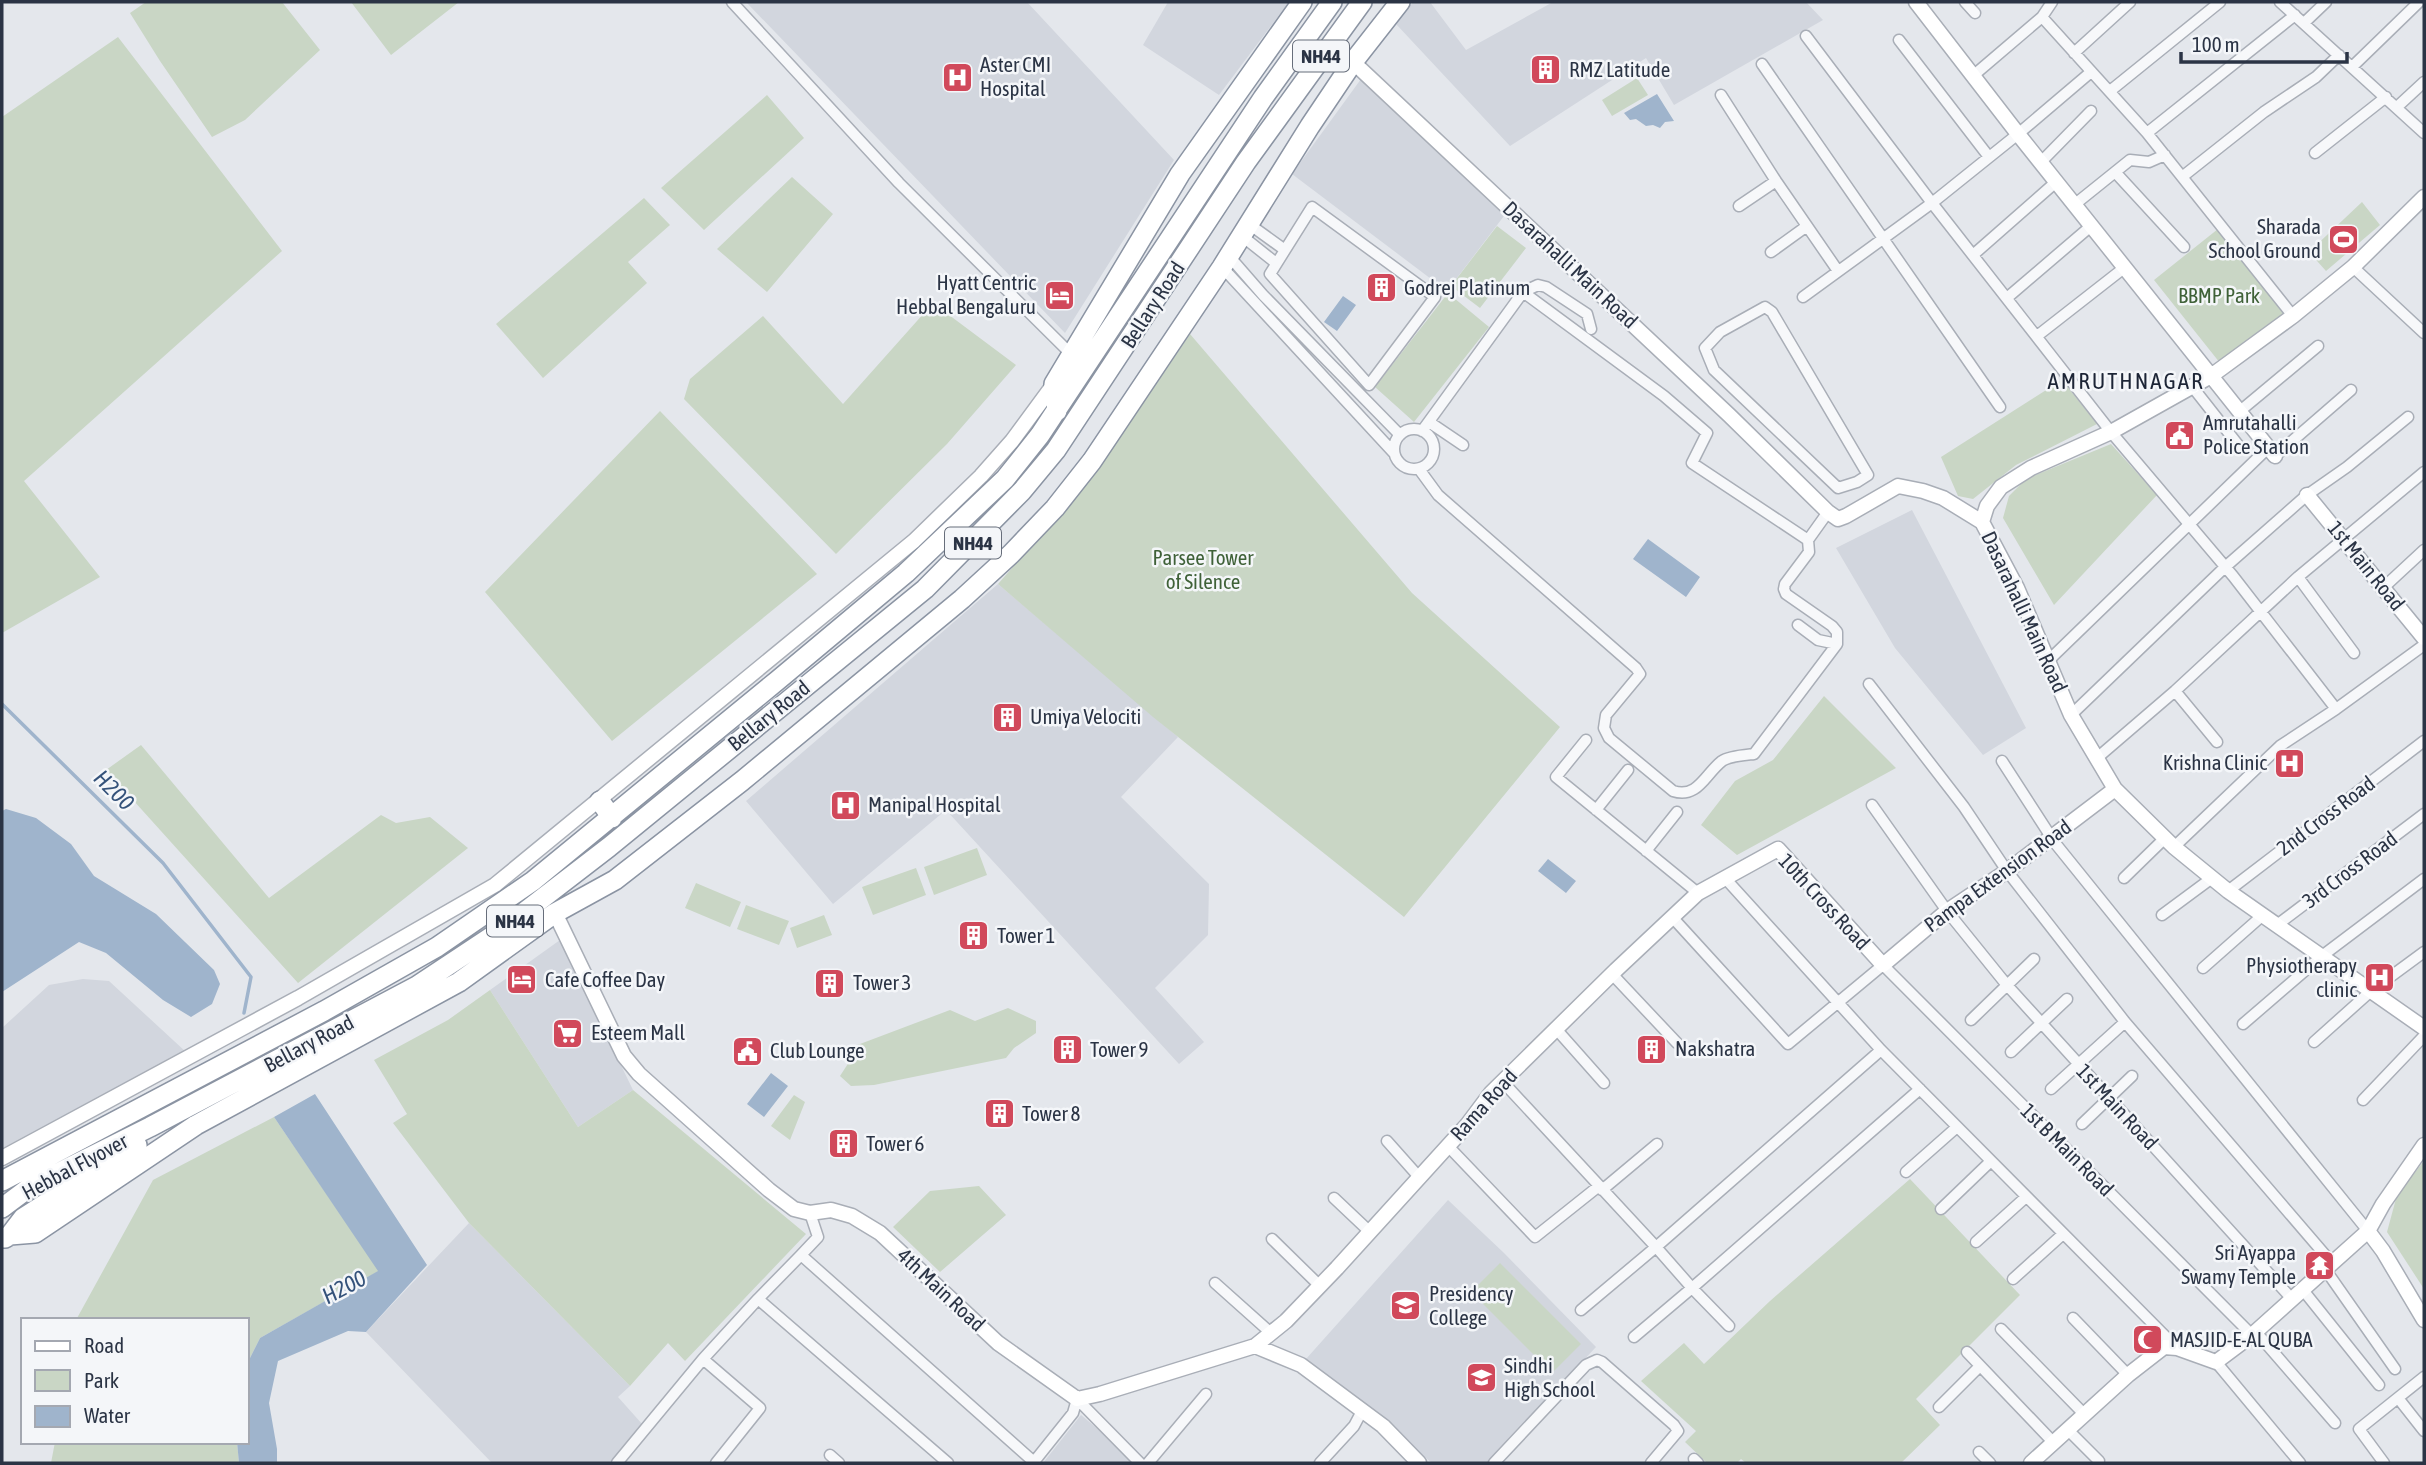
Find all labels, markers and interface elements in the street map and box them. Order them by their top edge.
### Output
scale bar [2181,21,2347,65]
text: 100 m [2192,32,2240,56]
road number: NH44 [1293,40,1349,72]
place label: Aster CMI Hospital [980,52,1051,100]
building icon: RMZ Latitude [1529,53,1563,87]
place label: RMZ Latitude [1569,57,1670,81]
hospital icon: Aster CMI Hospital [940,60,974,94]
street label: Dasarahalli Main Road [1499,196,1643,333]
place label: Sharada School Ground [2209,214,2321,262]
sports icon: Sharada School Ground [2327,222,2361,256]
street label: Bellary Road [1115,257,1189,352]
place label: Hyatt Centric Hebbal Bengaluru [896,270,1036,318]
building icon: Godrej Platinum [1364,271,1398,305]
place label: Godrej Platinum [1404,275,1530,299]
hotel icon: Hyatt Centric Hebbal Bengaluru [1042,278,1076,312]
park label: BBMP Park [2178,283,2260,307]
district label: AMRUTHNAGAR [2047,368,2205,394]
place label: Amrutahalli Police Station [2203,410,2309,458]
public building icon: Amrutahalli Police Station [2163,418,2197,452]
street label: 1st Main Road [2323,516,2410,615]
street label: Dasarahalli Main Road [1977,527,2073,696]
road number: NH44 [945,528,1001,558]
park label: Parsee Tower of Silence [1153,545,1254,593]
street label: Bellary Road [723,675,814,755]
building icon: Umiya Velociti [990,700,1024,734]
place label: Umiya Velociti [1030,704,1141,728]
hospital icon: Krishna Clinic [2273,746,2307,780]
place label: Krishna Clinic [2163,750,2267,774]
water label: H200 [89,765,140,816]
street label: 2nd Cross Road [2272,771,2379,860]
hospital icon: Manipal Hospital [828,788,862,822]
place label: Manipal Hospital [868,792,1001,816]
street label: Pampa Extension Road [1919,814,2076,937]
street label: 3rd Cross Road [2297,826,2401,913]
street label: 10th Cross Road [1774,848,1875,954]
road number: NH44 [487,906,543,937]
building icon: Tower 1 [957,919,991,953]
place label: Tower 1 [997,923,1055,947]
place label: Physiotherapy clinic [2246,953,2357,1001]
hospital icon: Physiotherapy clinic [2363,961,2397,995]
hotel icon: Cafe Coffee Day [505,963,539,997]
building icon: Tower 3 [813,966,847,1000]
place label: Cafe Coffee Day [545,967,665,991]
place label: Tower 3 [853,970,911,994]
street label: Bellary Road [260,1009,358,1077]
supermarket icon: Esteem Mall [551,1016,585,1050]
place label: Esteem Mall [591,1020,686,1044]
building icon: Nakshatra [1635,1032,1669,1066]
building icon: Tower 9 [1050,1033,1084,1067]
public building icon: Club Lounge [730,1034,764,1068]
place label: Nakshatra [1675,1036,1755,1060]
place label: Tower 9 [1090,1037,1148,1061]
place label: Club Lounge [770,1038,864,1062]
street label: 1st Main Road [2072,1059,2163,1154]
street label: Rama Road [1445,1064,1522,1145]
building icon: Tower 8 [982,1097,1016,1131]
street label: 1st B Main Road [2016,1098,2119,1201]
place label: Tower 8 [1022,1101,1081,1125]
building icon: Tower 6 [826,1127,860,1161]
street label: Hebbal Flyover [18,1128,132,1204]
place label: Tower 6 [866,1131,925,1155]
place label: Sri Ayappa Swamy Temple [2181,1240,2296,1288]
street label: 4th Main Road [893,1243,990,1336]
temple icon: Sri Ayappa Swamy Temple [2302,1248,2336,1282]
water label: H200 [318,1265,370,1309]
place label: Presidency College [1429,1281,1514,1329]
school or university icon: Presidency College [1389,1289,1423,1323]
legend [21,1318,248,1444]
mosque icon: MASJID-E-AL QUBA [2130,1323,2164,1357]
place label: MASJID-E-AL QUBA [2170,1327,2313,1351]
text: Road [84,1333,124,1357]
place label: Sindhi High School [1504,1353,1596,1401]
school or university icon: Sindhi High School [1464,1361,1498,1395]
text: Park [84,1368,119,1392]
text: Water [84,1403,131,1427]

